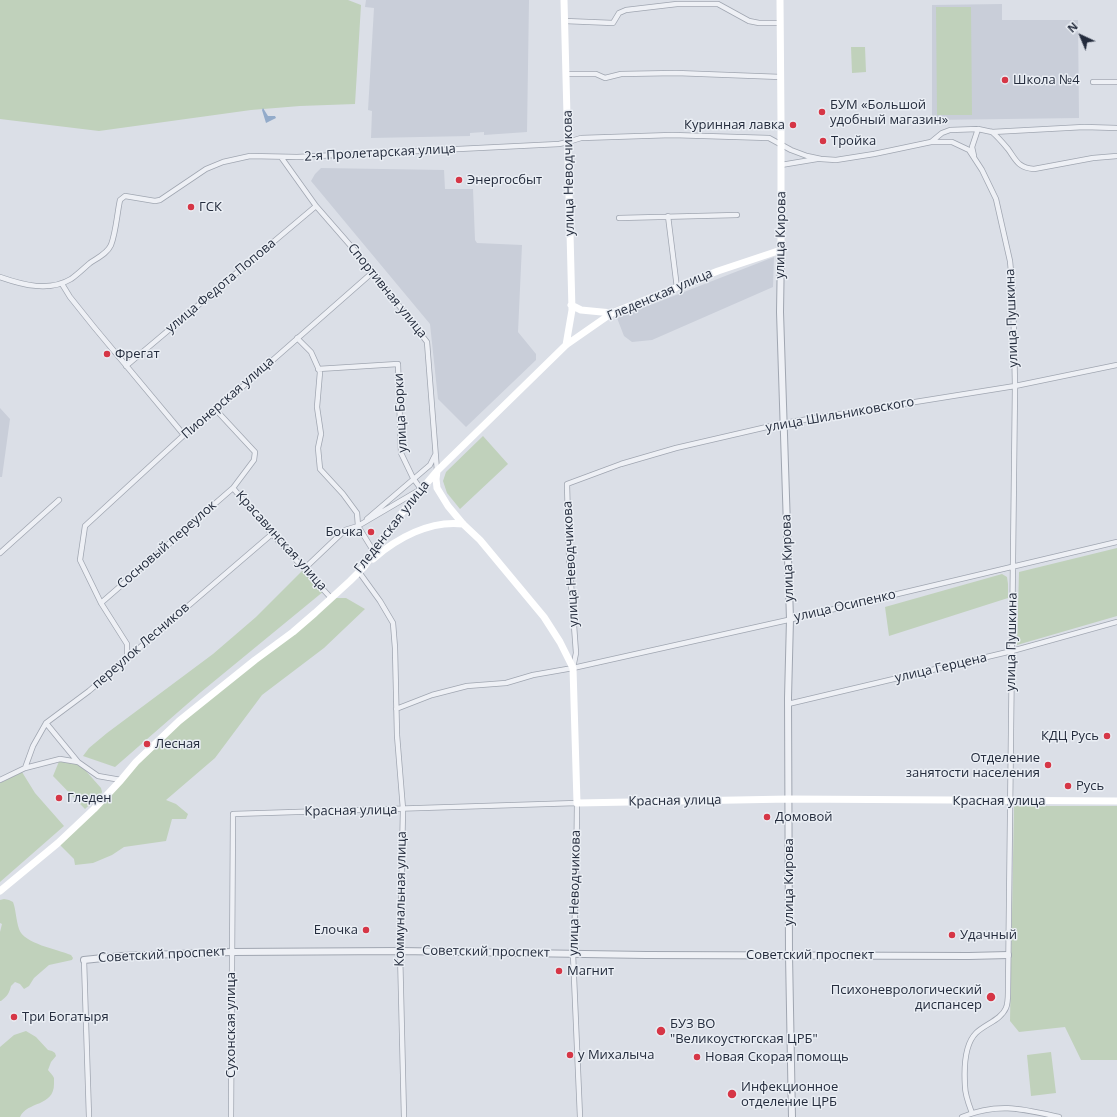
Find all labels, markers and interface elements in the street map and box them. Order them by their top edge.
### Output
north arrow [1061,16,1101,56]
text: N [1064,19,1081,36]
place label: Школа №4 [1013,72,1080,88]
marker: Школа №4 [1000,75,1010,85]
place label: БУМ «Большой удобный магазин» [830,97,948,128]
marker: БУМ «Большой удобный магазин» [817,107,827,117]
street label: улица Неводчикова [560,110,578,236]
place label: Куринная лавка [684,117,785,133]
marker: Куринная лавка [788,120,798,130]
place label: Тройка [831,133,876,149]
marker: Тройка [818,136,828,146]
street label: 2-я Пролетарская улица [304,141,456,165]
place label: Энергосбыт [467,172,542,188]
marker: Энергосбыт [454,175,464,185]
street label: улица Кирова [772,191,790,279]
place label: ГСК [199,199,222,215]
marker: ГСК [186,202,196,212]
street label: улица Федота Попова [163,236,279,336]
street label: Спортивная улица [344,240,430,342]
street label: Гледенская улица [605,266,715,324]
street label: улица Пушкина [1002,268,1022,368]
place label: Фрегат [115,346,160,362]
marker: Фрегат [102,349,112,359]
street label: Пионерская улица [179,354,277,442]
street label: улица Борки [391,373,411,453]
street label: улица Шильниковского [765,394,915,436]
street label: Гледенская улица [351,478,433,576]
street label: Красавинская улица [232,488,330,594]
street label: Сосновый переулок [114,498,220,592]
street label: улица Неводчикова [560,501,582,627]
street label: улица Кирова [779,514,797,602]
place label: Бочка [325,524,363,540]
marker: Бочка [366,527,376,537]
street label: улица Осипенко [793,587,897,625]
street label: улица Пушкина [1003,592,1021,692]
street label: переулок Лесников [89,600,193,692]
street label: улица Герцена [894,650,988,686]
place label: КДЦ Русь [1041,728,1099,744]
marker: КДЦ Русь [1102,731,1112,741]
place label: Лесная [155,736,200,752]
marker: Лесная [142,739,152,749]
place label: Отделение занятости населения [906,750,1040,781]
marker: Отделение занятости населения [1043,760,1053,770]
place label: Русь [1076,778,1104,794]
marker: Русь [1063,781,1073,791]
place label: Гледен [67,790,111,806]
street label: Красная улица [628,792,722,810]
marker: Гледен [54,793,64,803]
street label: Красная улица [953,793,1045,809]
street label: Красная улица [304,802,398,820]
place label: Домовой [775,809,833,825]
marker: Домовой [762,812,772,822]
street label: улица Неводчикова [566,830,584,956]
street label: Коммунальная улица [392,831,410,967]
street label: улица Кирова [781,838,797,926]
place label: Елочка [314,922,358,938]
marker: Елочка [361,925,371,935]
place label: Удачный [960,927,1017,943]
marker: Удачный [947,930,957,940]
street label: Советский проспект [422,943,550,961]
street label: Советский проспект [98,944,226,966]
street label: Советский проспект [746,947,874,963]
place label: Магнит [567,963,614,979]
marker: Магнит [554,966,564,976]
street label: Сухонская улица [223,972,239,1078]
place label: Психоневрологический диспансер [831,982,982,1013]
marker: Психоневрологический диспансер [985,991,997,1003]
place label: Три Богатыря [22,1009,109,1025]
marker: Три Богатыря [9,1012,19,1022]
place label: БУЗ ВО "Великоустюгская ЦРБ" [670,1016,818,1047]
marker: БУЗ ВО "Великоустюгская ЦРБ" [655,1025,667,1037]
place label: у Михалыча [578,1047,654,1063]
place label: Новая Скорая помощь [705,1049,849,1065]
marker: у Михалыча [565,1050,575,1060]
marker: Новая Скорая помощь [692,1052,702,1062]
place label: Инфекционное отделение ЦРБ [741,1079,838,1110]
marker: Инфекционное отделение ЦРБ [726,1088,738,1100]

